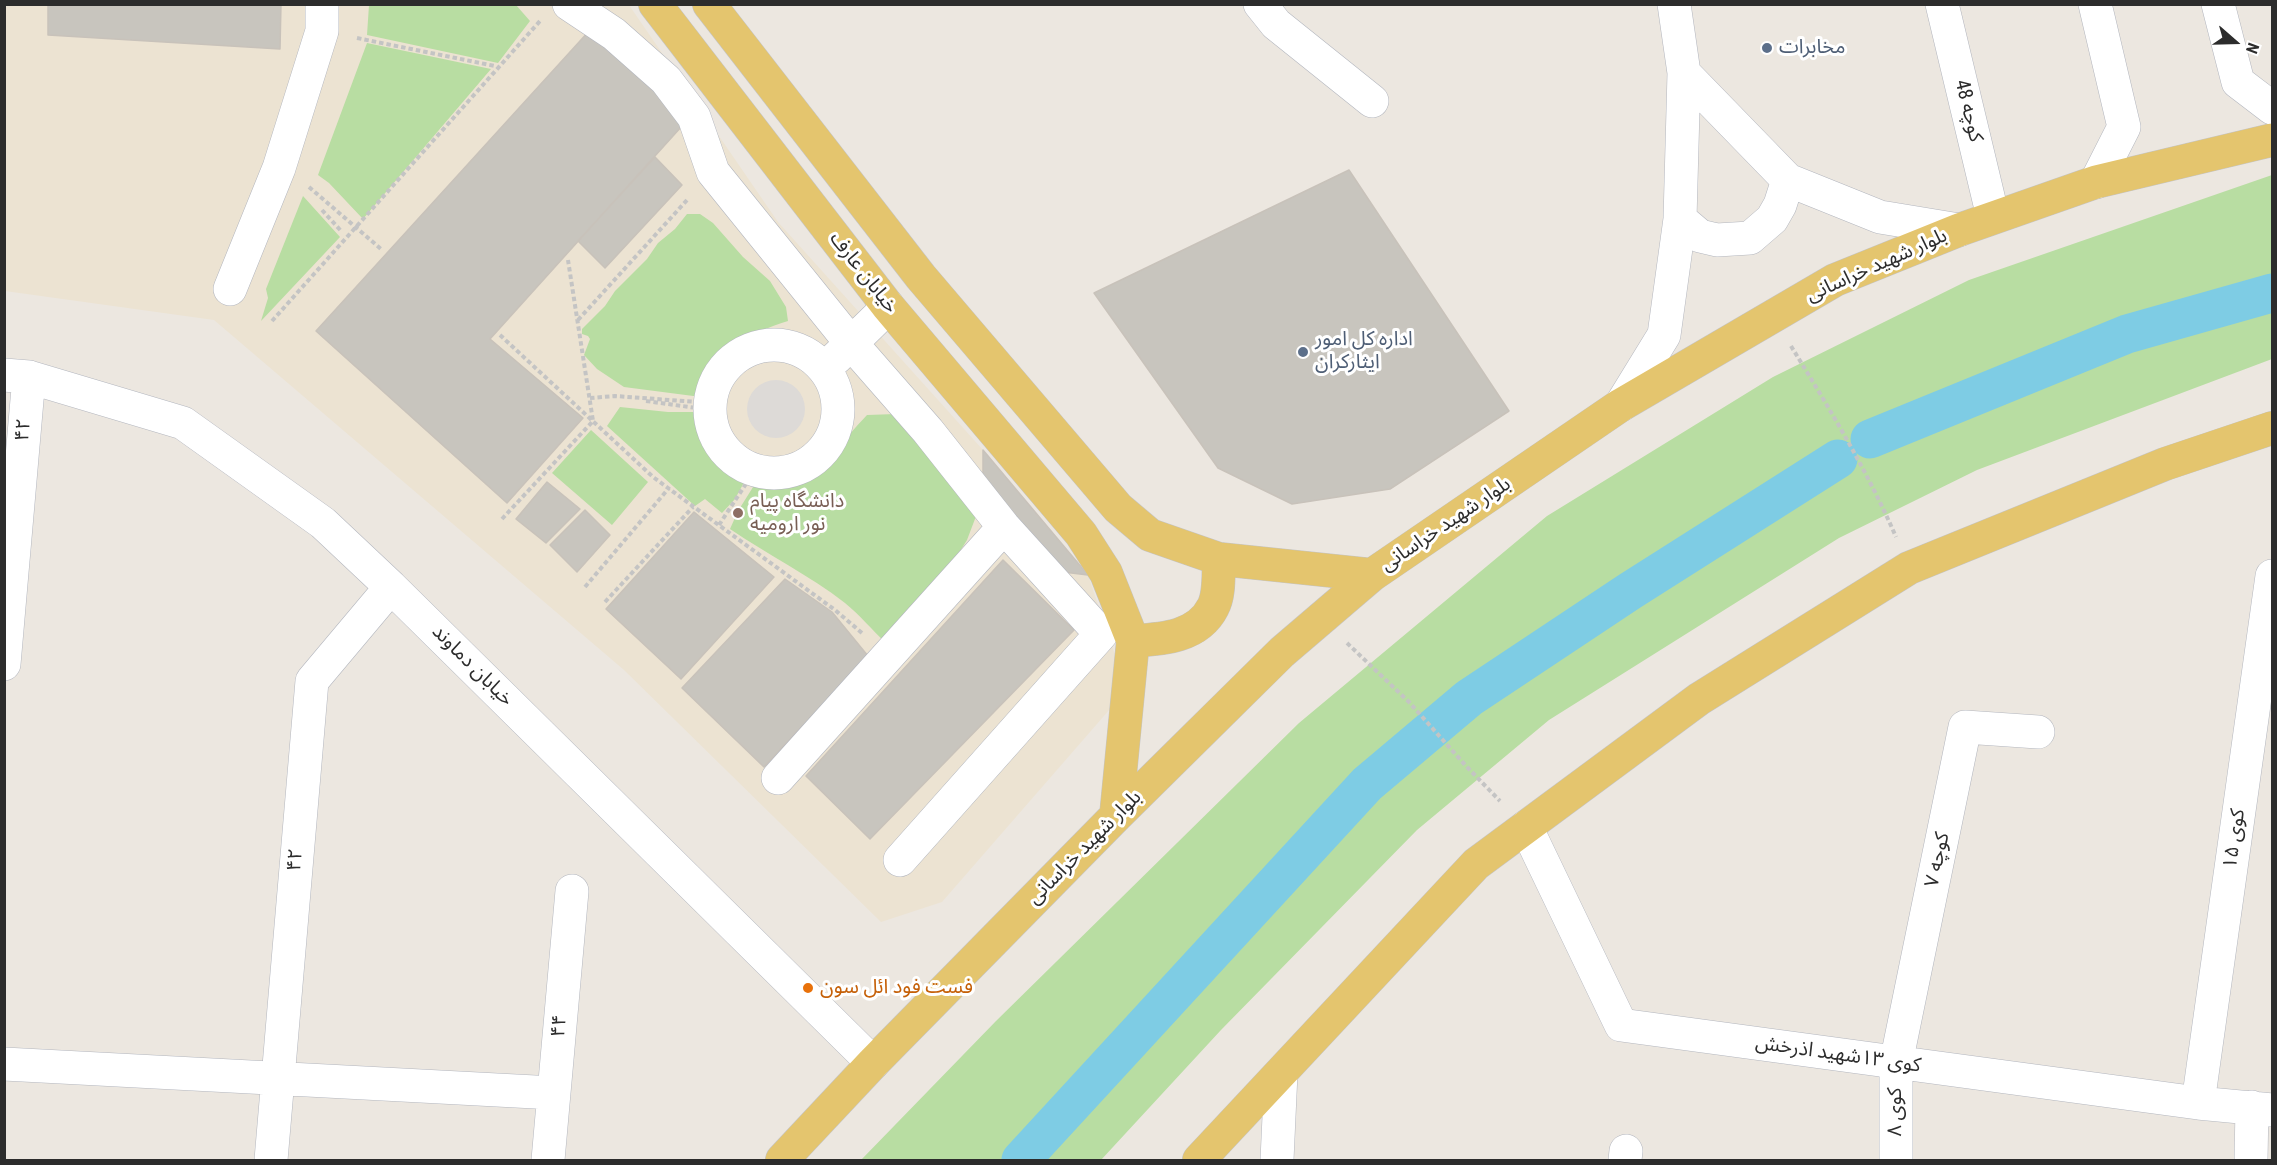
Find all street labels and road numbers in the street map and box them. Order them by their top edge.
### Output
street label: کوچه 48 [1949,77,1987,145]
street label: بلوار شهید خراسانی [1803,224,1951,308]
street label: خیابان عارف [824,227,902,319]
street label: ۴۲ [11,418,37,442]
street label: بلوار شهید خراسانی [1376,473,1516,577]
street label: خیابان دماوند [426,620,518,712]
street label: بلوار شهید خراسانی [1023,786,1147,910]
street label: کوی ۱۵ [2219,807,2251,871]
street label: کوچه ۷ [1921,831,1955,889]
street label: ۴۲ [283,848,309,872]
street label: ۴۴ [547,1014,573,1038]
street label: کوی ۱۳شهید اذرخش [1754,1032,1922,1078]
street label: کوی ۸ [1884,1088,1908,1136]

